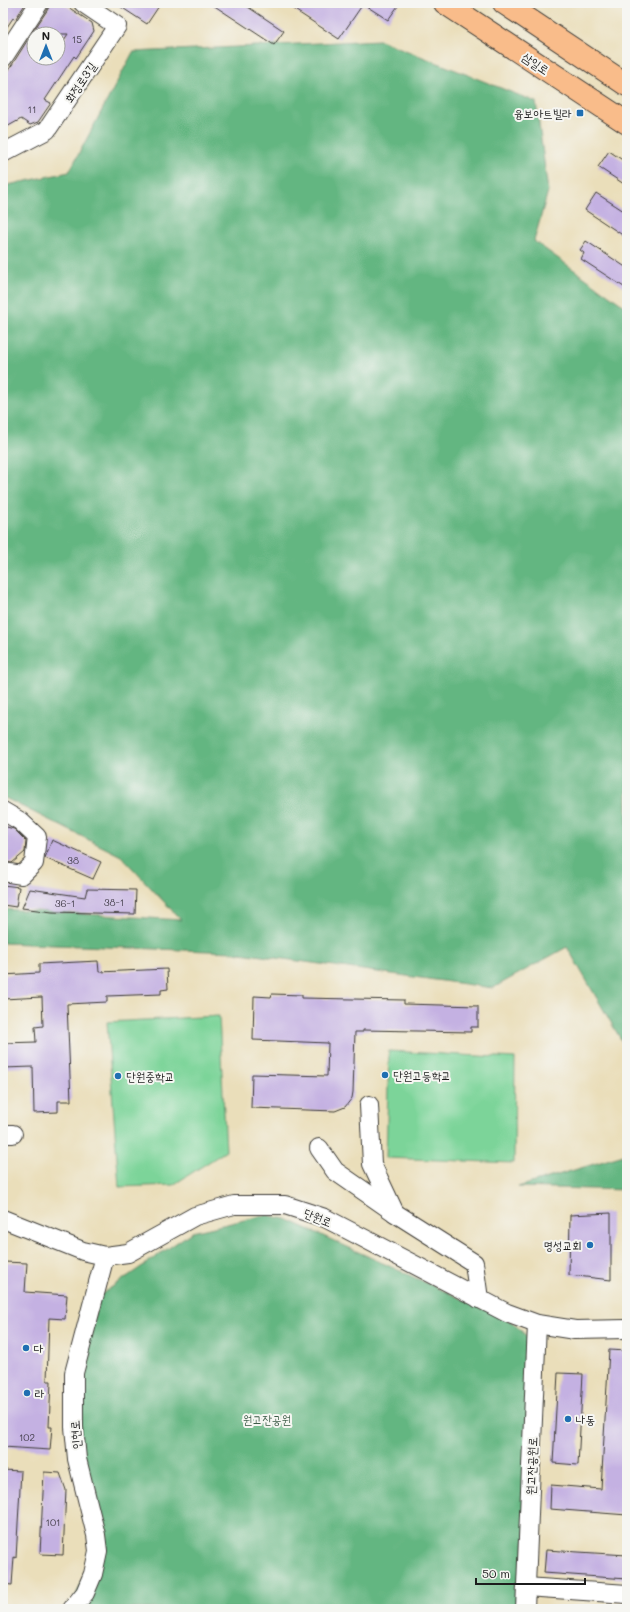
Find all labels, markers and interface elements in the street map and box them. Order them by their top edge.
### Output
north arrow [26,26,66,66]
text: N [42,28,50,43]
house number: 15 [72,32,82,46]
street label: 삼일로 [520,48,552,78]
street label: 화정로3길 [61,58,100,105]
house number: 11 [28,102,36,116]
place label: 융보아트빌라 [514,105,572,121]
marker: 융보아트빌라 [575,108,585,118]
house number: 38 [67,853,79,867]
house number: 38-1 [104,895,124,909]
house number: 36-1 [55,896,75,910]
place label: 단원고등학교 [393,1067,451,1083]
place label: 단원중학교 [126,1068,174,1084]
marker: 단원고등학교 [380,1070,390,1080]
marker: 단원중학교 [113,1071,123,1081]
street label: 단원로 [302,1204,334,1230]
place label: 명성교회 [543,1237,582,1253]
marker: 명성교회 [585,1240,595,1250]
place label: 다 [34,1340,44,1356]
marker: 다 [21,1343,31,1353]
place label: 라 [35,1385,45,1401]
marker: 라 [22,1388,32,1398]
park label: 원고잔공원 [243,1411,291,1427]
place label: 나동 [576,1411,595,1427]
marker: 나동 [563,1414,573,1424]
street label: 인현로 [66,1420,84,1450]
house number: 102 [19,1430,35,1444]
street label: 원고잔공원로 [522,1437,540,1495]
house number: 101 [45,1515,61,1529]
scale bar [476,1560,585,1586]
text: 50 m [482,1565,510,1581]

